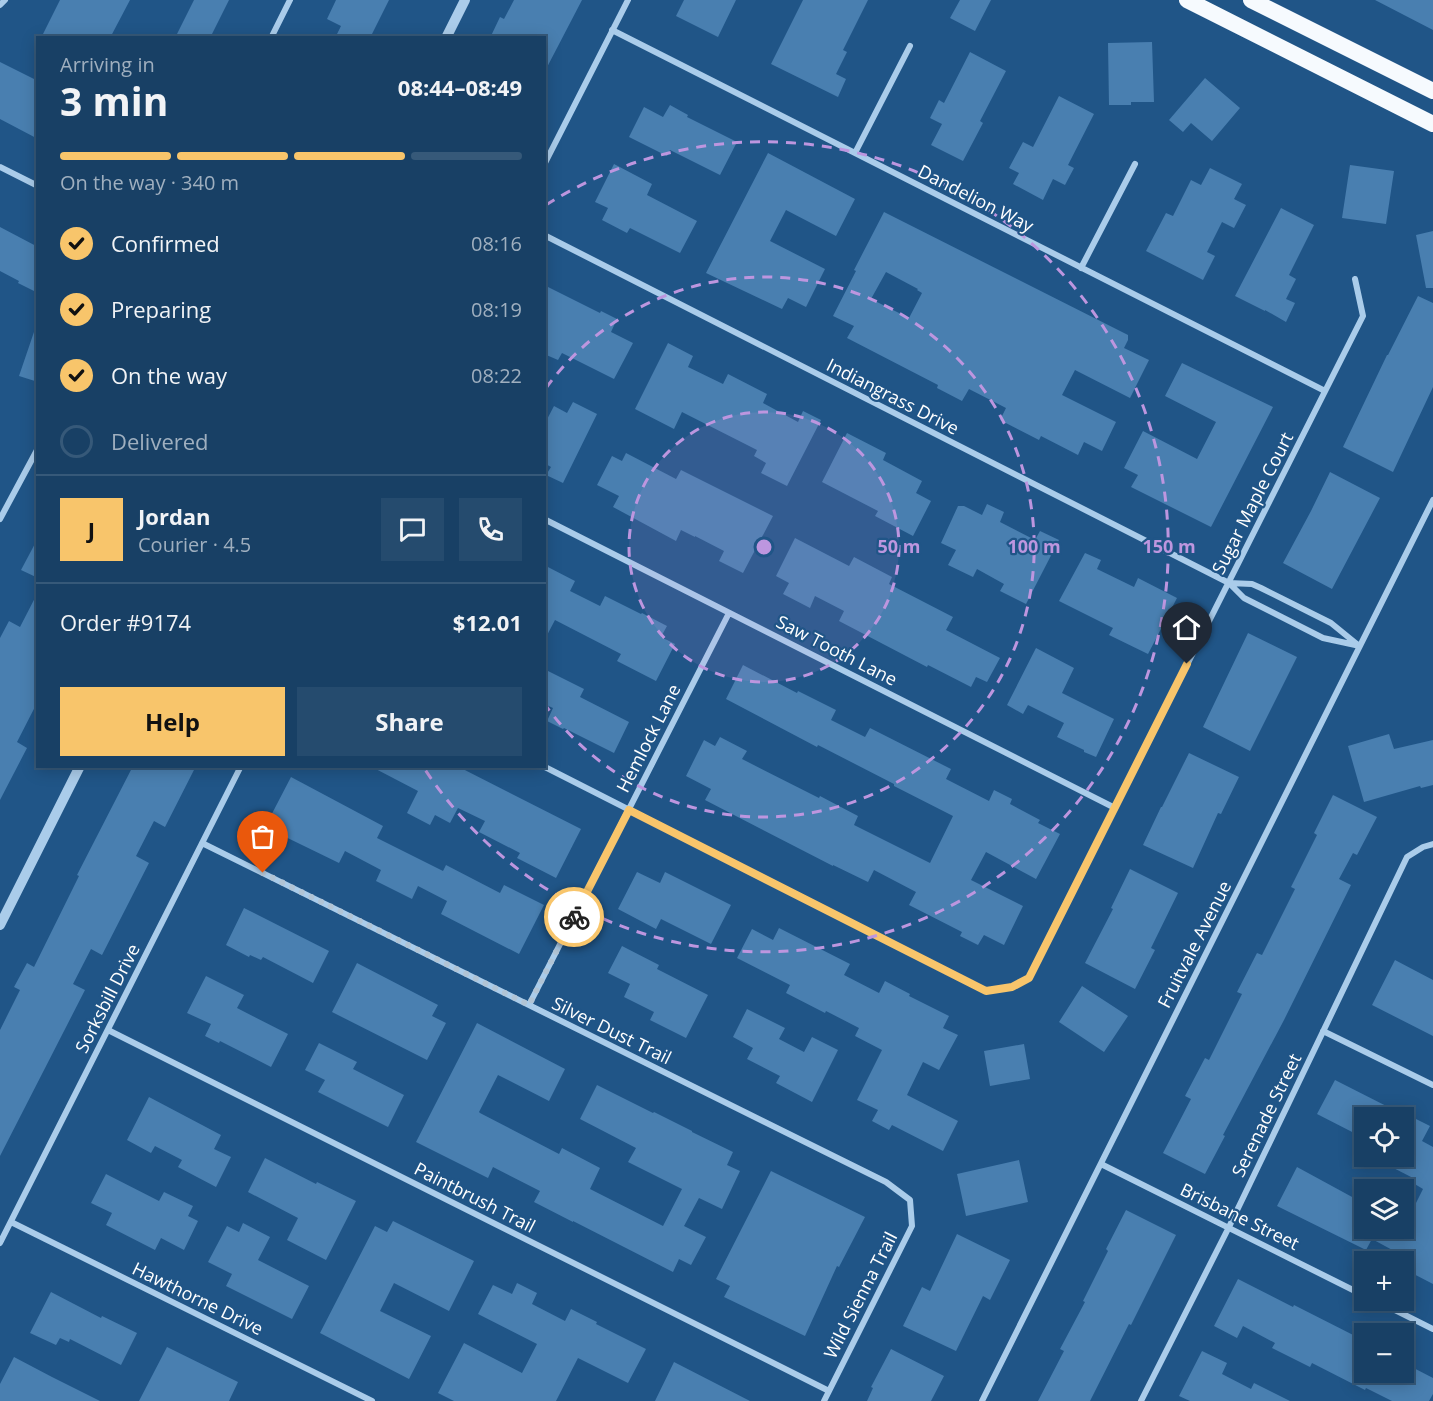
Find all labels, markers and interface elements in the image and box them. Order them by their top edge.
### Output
text: Arriving in [60,51,155,78]
text: 08:44–08:49 [398,72,522,102]
text: 3 min [60,74,168,127]
street label: Dandelion Way [914,159,1039,238]
text: On the way · 340 m [60,169,239,196]
icon: check [60,227,93,260]
text: Confirmed [111,228,220,258]
text: 08:16 [471,230,522,257]
icon: check [60,293,93,326]
text: Preparing [111,294,211,324]
text: 08:19 [471,296,522,323]
street label: Indiangrass Drive [823,352,963,440]
icon: check [60,359,93,392]
text: On the way [111,360,227,390]
text: 08:22 [471,362,522,389]
text: Delivered [111,426,209,456]
street label: Sugar Maple Court [1206,428,1298,578]
button: chat [381,498,444,561]
button: phone [459,498,522,561]
text: Jordan [138,501,211,531]
text: J [88,514,95,544]
text: Courier · 4.5 [138,531,251,558]
text: 50 m [878,534,920,558]
text: 100 m [1007,534,1061,558]
text: 150 m [1142,534,1196,558]
centre of rings [754,537,774,557]
pin [1161,602,1212,664]
text: Order #9174 [60,607,191,637]
text: $12.01 [453,607,522,637]
street label: Saw Tooth Lane [772,609,902,691]
icon: home [1170,611,1203,644]
street label: Hemlock Lane [610,680,686,796]
button: Help [60,687,285,756]
button: Share [297,687,522,756]
pin [237,811,288,873]
icon: bag [246,820,279,853]
street label: Fruitvale Avenue [1152,876,1236,1012]
courier [544,887,604,947]
icon: bike [558,901,591,934]
street label: Sorksbill Drive [69,939,145,1057]
street label: Silver Dust Trail [548,991,676,1069]
street label: Serenade Street [1226,1049,1306,1181]
map controls [1354,1107,1414,1383]
button: locate [1354,1107,1414,1167]
street label: Paintbrush Trail [410,1156,540,1238]
street label: Brisbane Street [1177,1177,1303,1255]
button: layers [1354,1179,1414,1239]
street label: Wild Sienna Trail [818,1228,902,1362]
button: + [1354,1251,1414,1311]
street label: Hawthorne Drive [129,1256,267,1340]
button: − [1354,1323,1414,1383]

